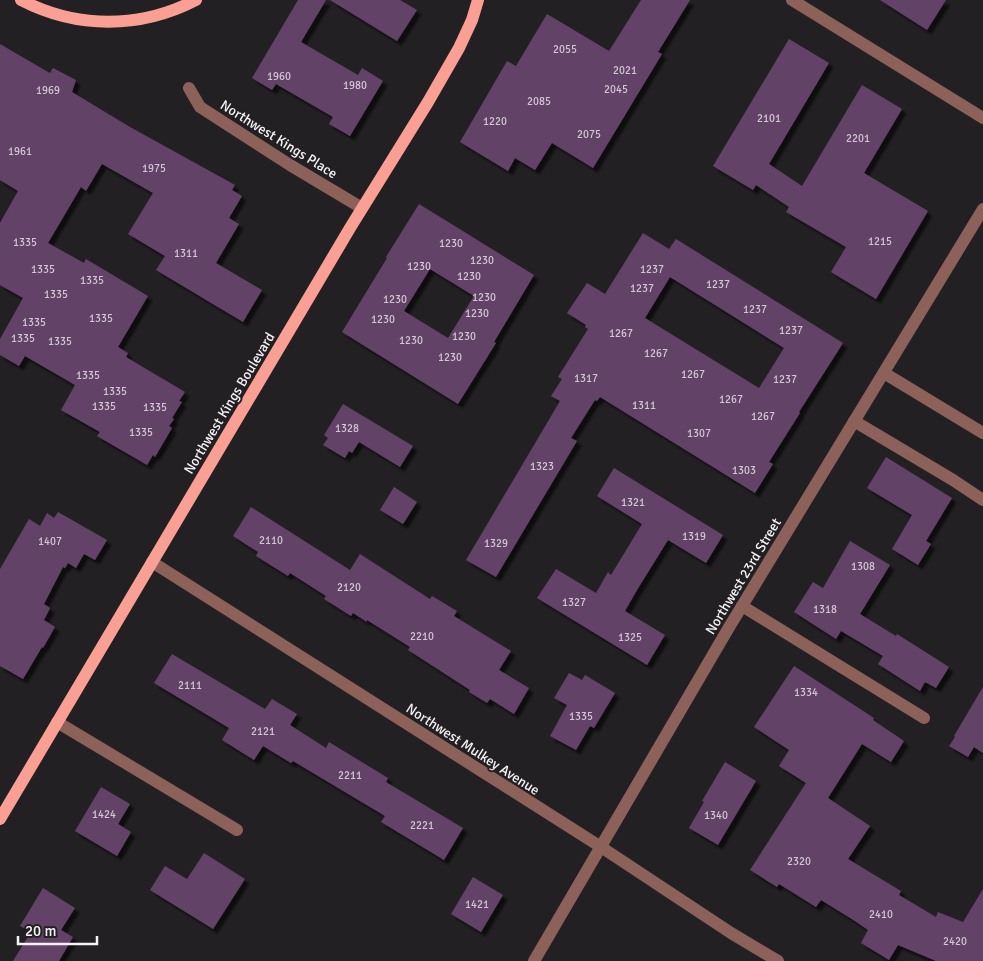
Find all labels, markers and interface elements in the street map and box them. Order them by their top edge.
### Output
house number: 2055 [553,43,577,56]
house number: 2021 [613,64,637,77]
house number: 1960 [267,70,291,83]
house number: 1980 [343,79,367,92]
house number: 2045 [604,83,628,96]
house number: 1969 [36,84,60,97]
house number: 2085 [527,95,551,108]
street label: Northwest Kings Place [217,97,340,182]
house number: 2101 [757,112,781,125]
house number: 1220 [483,115,507,128]
house number: 2075 [577,128,601,141]
house number: 2201 [846,132,870,145]
house number: 1961 [8,145,32,158]
house number: 1975 [142,162,166,175]
house number: 1215 [868,235,892,248]
house number: 1335 [13,236,37,249]
house number: 1230 [439,237,463,250]
house number: 1311 [174,247,198,260]
house number: 1230 [470,254,494,267]
house number: 1230 [407,260,431,273]
house number: 1335 [31,263,55,276]
house number: 1237 [640,263,664,276]
house number: 1230 [457,270,481,283]
house number: 1335 [80,274,104,287]
house number: 1237 [706,278,730,291]
house number: 1237 [630,282,654,295]
house number: 1335 [44,288,68,301]
house number: 1230 [472,291,496,304]
house number: 1230 [383,293,407,306]
house number: 1237 [743,303,767,316]
house number: 1230 [465,307,489,320]
house number: 1335 [89,312,113,325]
house number: 1230 [371,313,395,326]
house number: 1335 [22,316,46,329]
house number: 1237 [779,324,803,337]
house number: 1267 [609,327,633,340]
street label: Northwest Kings Boulevard [180,329,278,477]
house number: 1230 [452,330,476,343]
house number: 1335 [11,332,35,345]
house number: 1230 [399,334,423,347]
house number: 1335 [48,335,72,348]
house number: 1267 [644,347,668,360]
house number: 1230 [438,351,462,364]
house number: 1267 [681,368,705,381]
house number: 1335 [76,369,100,382]
house number: 1317 [574,372,598,385]
house number: 1237 [773,373,797,386]
house number: 1335 [103,385,127,398]
house number: 1267 [719,393,743,406]
house number: 1311 [632,399,656,412]
house number: 1335 [92,400,116,413]
house number: 1335 [143,401,167,414]
house number: 1267 [751,410,775,423]
house number: 1328 [335,422,359,435]
house number: 1335 [129,426,153,439]
house number: 1307 [687,427,711,440]
house number: 1323 [530,460,554,473]
house number: 1303 [732,464,756,477]
house number: 1321 [621,496,645,509]
street label: Northwest 23rd Street [702,515,785,638]
house number: 1319 [682,530,706,543]
house number: 2110 [259,534,283,547]
house number: 1407 [38,535,62,548]
house number: 1329 [484,537,508,550]
house number: 1308 [851,560,875,573]
house number: 2120 [337,581,361,594]
house number: 1327 [562,596,586,609]
house number: 1318 [813,603,837,616]
house number: 2210 [410,630,434,643]
house number: 1325 [618,631,642,644]
house number: 2111 [178,679,202,692]
house number: 1334 [794,686,818,699]
street label: Northwest Mulkey Avenue [403,700,543,799]
house number: 1335 [569,710,593,723]
house number: 2121 [251,725,275,738]
house number: 2211 [338,769,362,782]
house number: 1424 [92,808,116,821]
house number: 1340 [704,809,728,822]
house number: 2221 [410,819,434,832]
house number: 2320 [787,855,811,868]
house number: 1421 [465,898,489,911]
house number: 2410 [869,908,893,921]
scale bar [18,914,96,946]
text: 20 m [25,922,56,940]
house number: 2420 [943,935,967,948]

